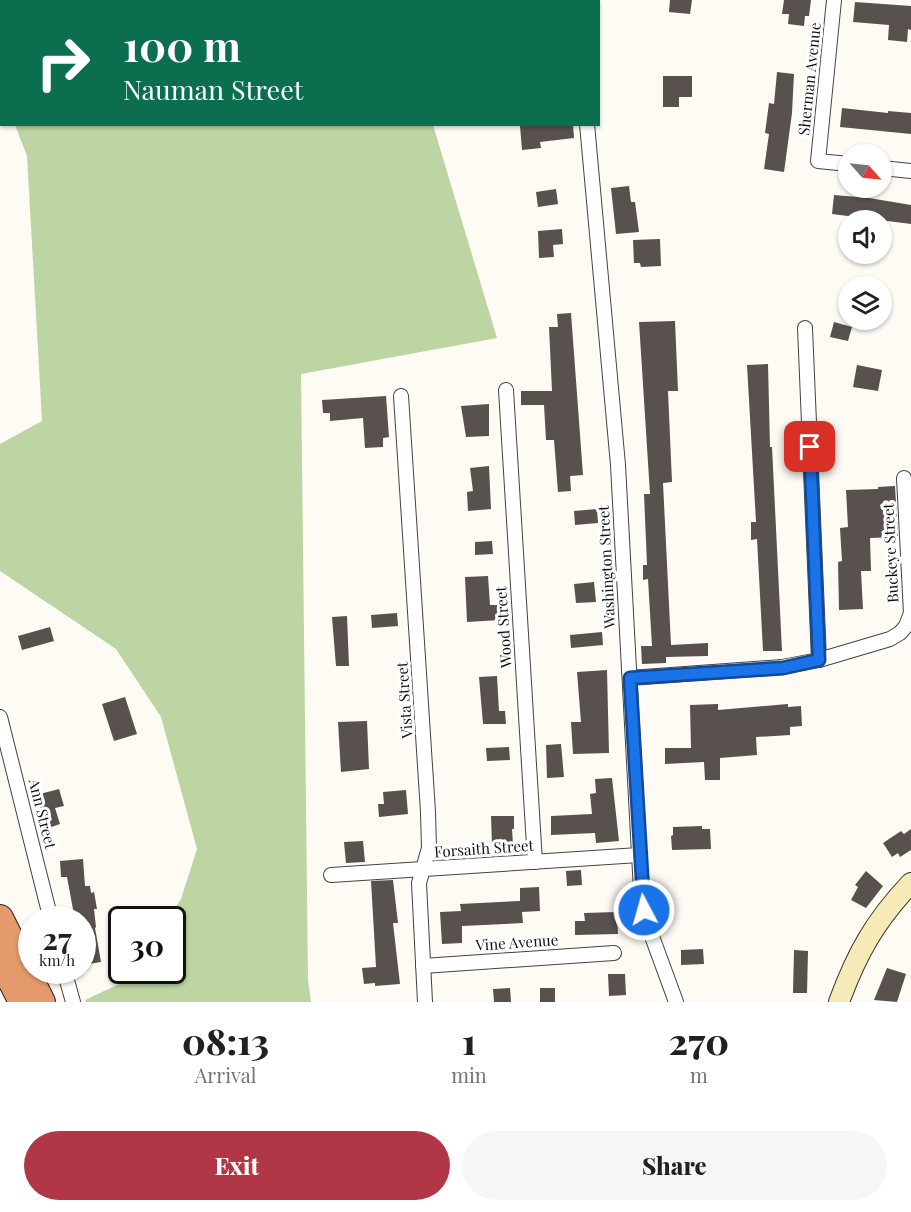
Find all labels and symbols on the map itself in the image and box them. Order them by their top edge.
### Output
street label: Sherman Avenue [793,21,825,136]
north arrow [838,144,892,198]
pin [784,421,835,472]
street label: Buckeye Street [877,502,903,603]
street label: Washington Street [593,504,619,630]
street label: Wood Street [490,585,516,670]
street label: Vista Street [391,660,417,740]
street label: Ann Street [24,776,61,851]
street label: Forsaith Street [433,834,535,861]
position arrow [612,878,676,942]
speed limit sign: 30 [108,906,186,984]
street label: Vine Avenue [474,929,559,955]

